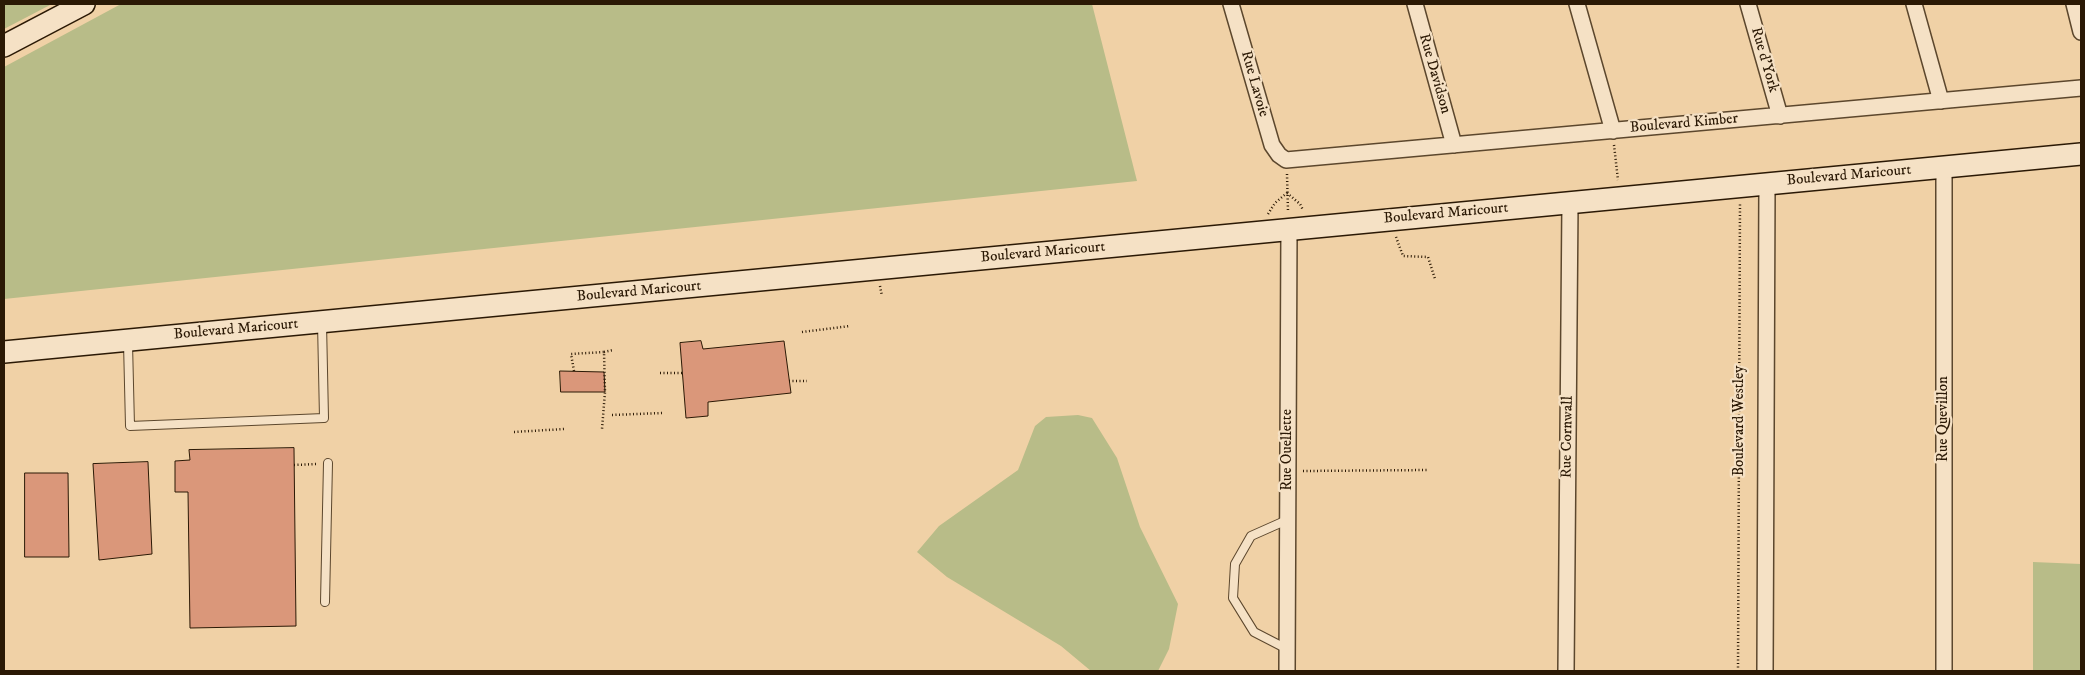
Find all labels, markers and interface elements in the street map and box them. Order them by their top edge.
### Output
street label: Rue d'York [1746,25,1782,95]
street label: Rue Davidson [1414,32,1454,116]
street label: Rue Lavoie [1236,49,1272,119]
street label: Boulevard Kimber [1629,110,1739,138]
street label: Boulevard Maricourt [1786,162,1912,190]
street label: Boulevard Maricourt [1383,200,1509,228]
street label: Boulevard Maricourt [980,239,1106,267]
street label: Boulevard Maricourt [576,278,702,306]
street label: Boulevard Maricourt [173,316,299,344]
street label: Boulevard Westley [1731,366,1749,476]
street label: Rue Quevillon [1935,376,1953,462]
street label: Rue Cornwall [1558,396,1578,478]
street label: Rue Ouellette [1279,409,1297,491]

